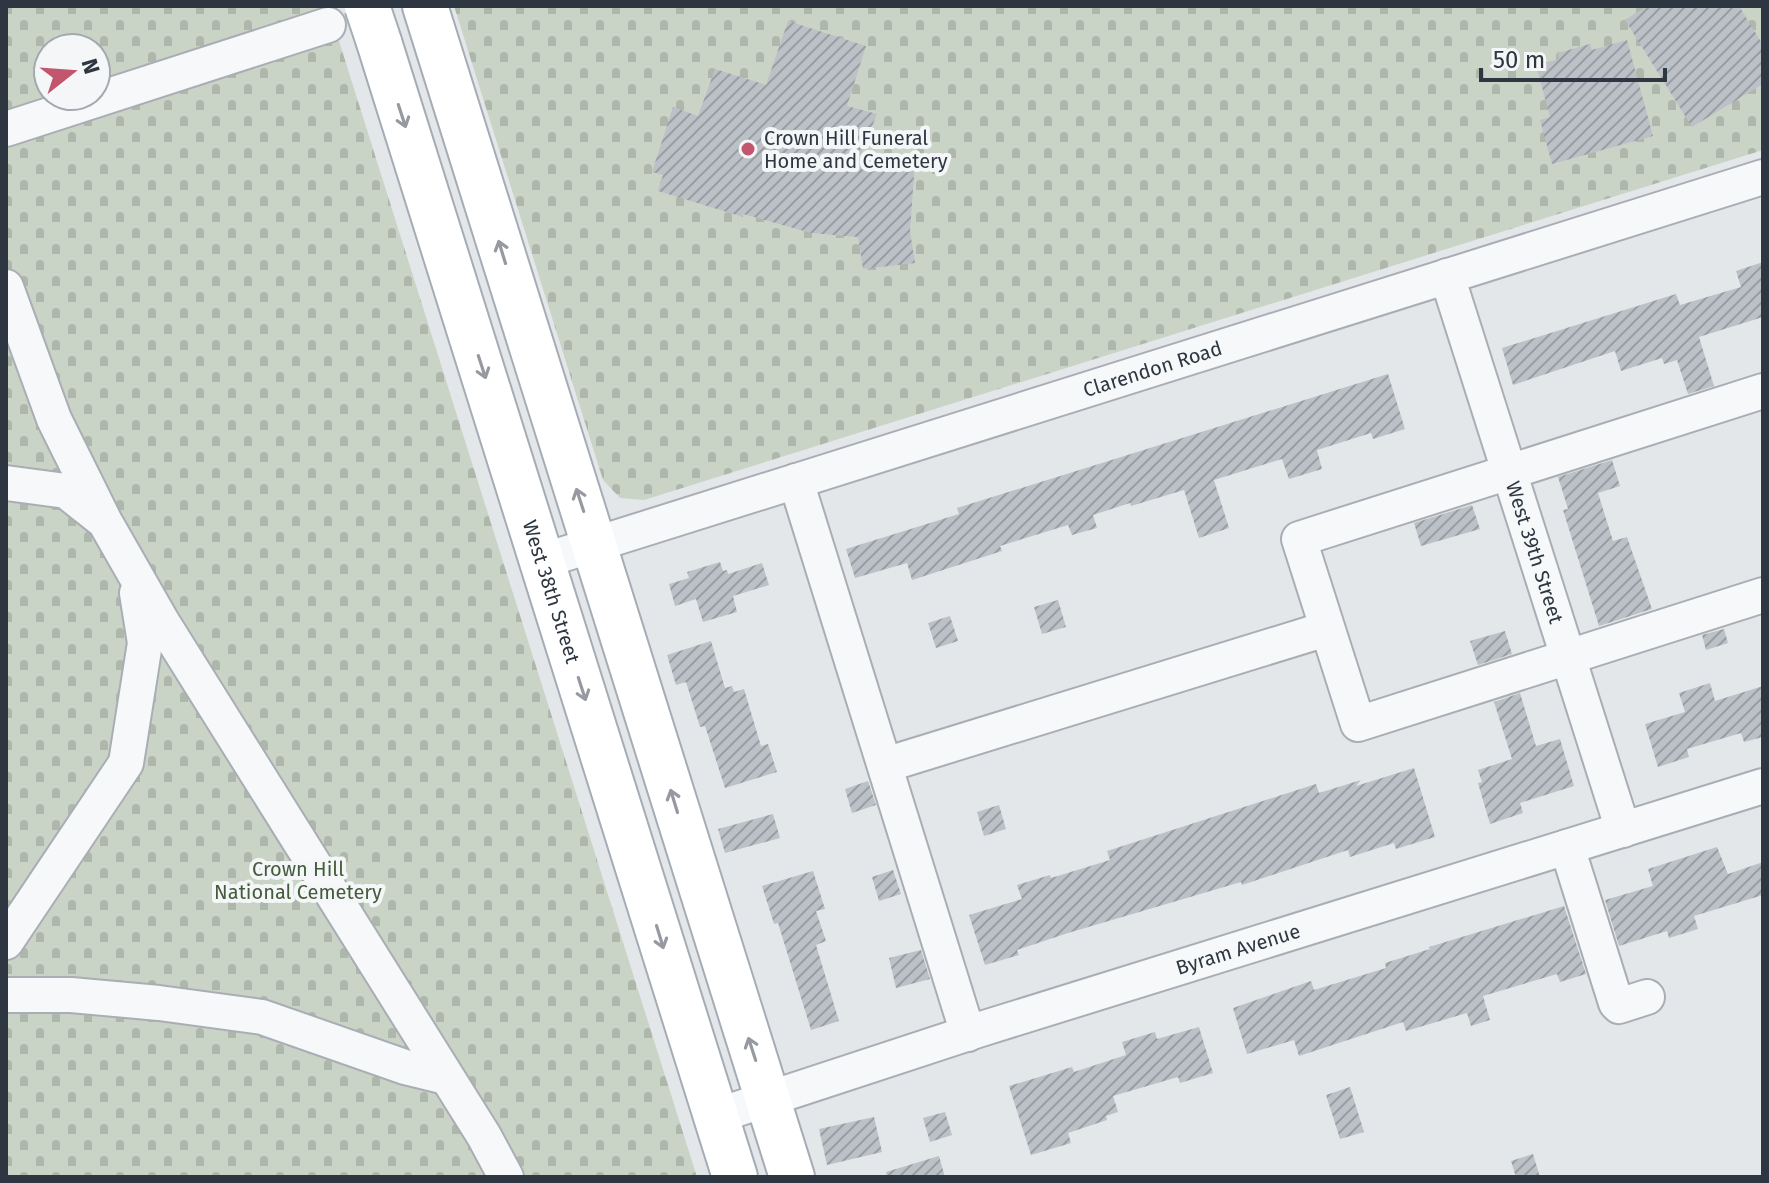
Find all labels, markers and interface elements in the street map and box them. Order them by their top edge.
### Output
north arrow [32,32,112,112]
scale bar [1481,32,1665,82]
text: 50 m [1493,46,1545,74]
text: N [76,55,106,77]
one-way arrow [396,104,411,129]
place label: Crown Hill Funeral Home and Cemetery [764,126,948,173]
marker: Crown Hill Funeral Home and Cemetery [739,140,757,158]
one-way arrow [494,239,509,265]
street label: Clarendon Road [1080,336,1225,402]
one-way arrow [475,354,490,379]
street label: West 39th Street [1501,478,1569,627]
one-way arrow [571,487,586,512]
street label: West 38th Street [518,517,585,667]
one-way arrow [575,676,590,702]
one-way arrow [666,789,680,814]
park label: Crown Hill National Cemetery [214,857,382,904]
street label: Byram Avenue [1173,919,1303,980]
one-way arrow [653,924,668,950]
one-way arrow [744,1037,759,1062]

